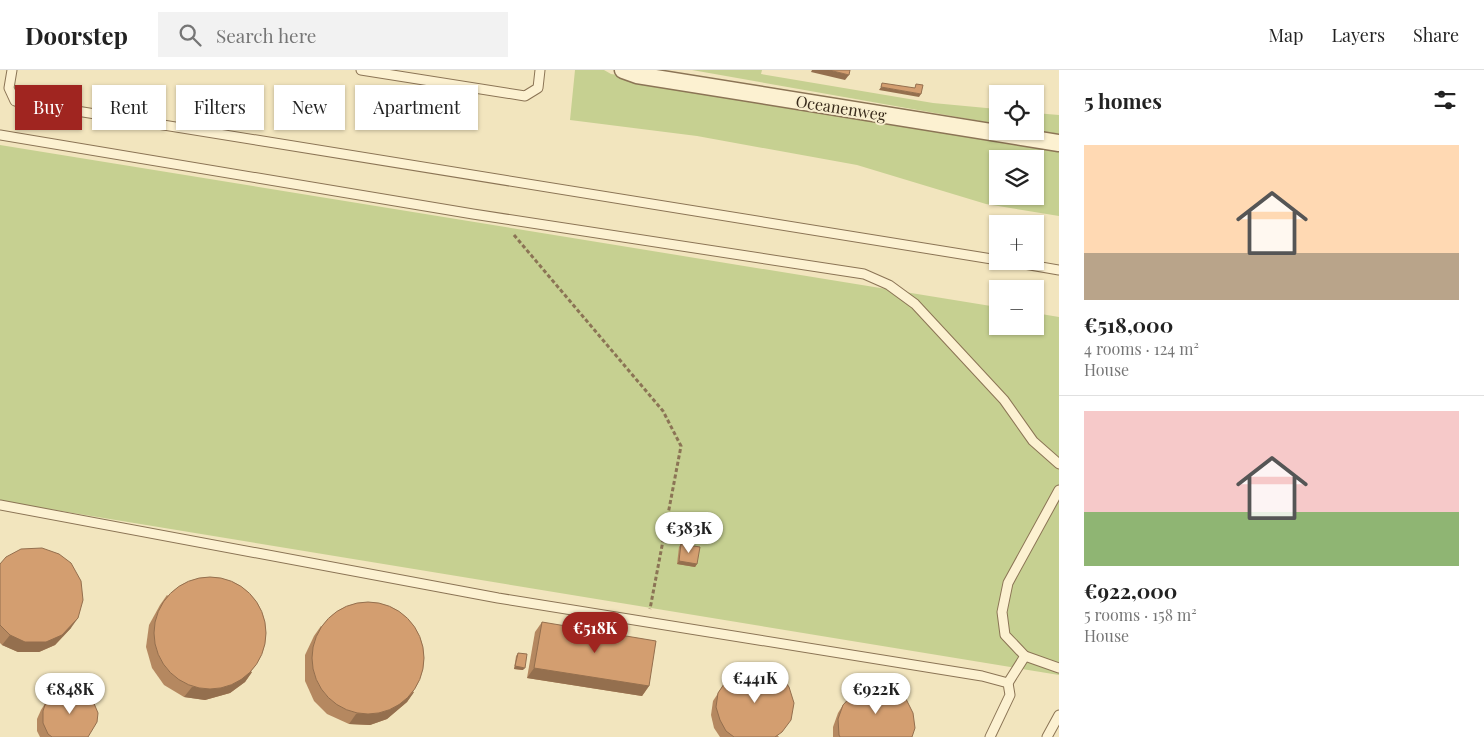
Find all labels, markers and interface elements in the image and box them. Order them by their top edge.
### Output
search box [158,12,508,57]
text: Doorstep [25,19,128,51]
icon: search [176,21,204,49]
text: Search here [216,22,316,48]
text: Map [1268,23,1303,47]
text: Layers [1331,23,1385,47]
text: Share [1413,23,1459,47]
chip: Buy [15,85,82,130]
chip: Rent [92,85,166,130]
chip: Filters [176,85,264,130]
chip: New [274,85,345,130]
chip: Apartment [355,85,478,130]
map controls [989,85,1044,335]
button: locate [989,85,1044,140]
text: 5 homes [1084,86,1162,114]
icon: filters [1431,86,1459,114]
street label: Oceanenweg [794,90,888,125]
button: layers [989,150,1044,205]
icon: home [1227,178,1317,268]
button: + [989,215,1044,270]
button: − [989,280,1044,335]
text: €518,000 [1084,310,1173,338]
text: 4 rooms · 124 m² [1084,338,1199,359]
text: House [1084,359,1129,380]
icon: home [1227,443,1317,533]
pin: €383K [654,512,724,554]
text: €383K [666,517,712,538]
text: €922,000 [1084,576,1177,604]
text: 5 rooms · 158 m² [1084,604,1197,625]
pin: €518K [560,612,630,654]
text: €518K [573,617,617,638]
text: House [1084,625,1129,646]
pin: €441K [720,662,790,704]
text: €441K [733,667,777,688]
pin: €848K [35,672,105,715]
pin: €922K [841,672,911,715]
text: €848K [46,678,94,699]
text: €922K [852,678,900,699]

